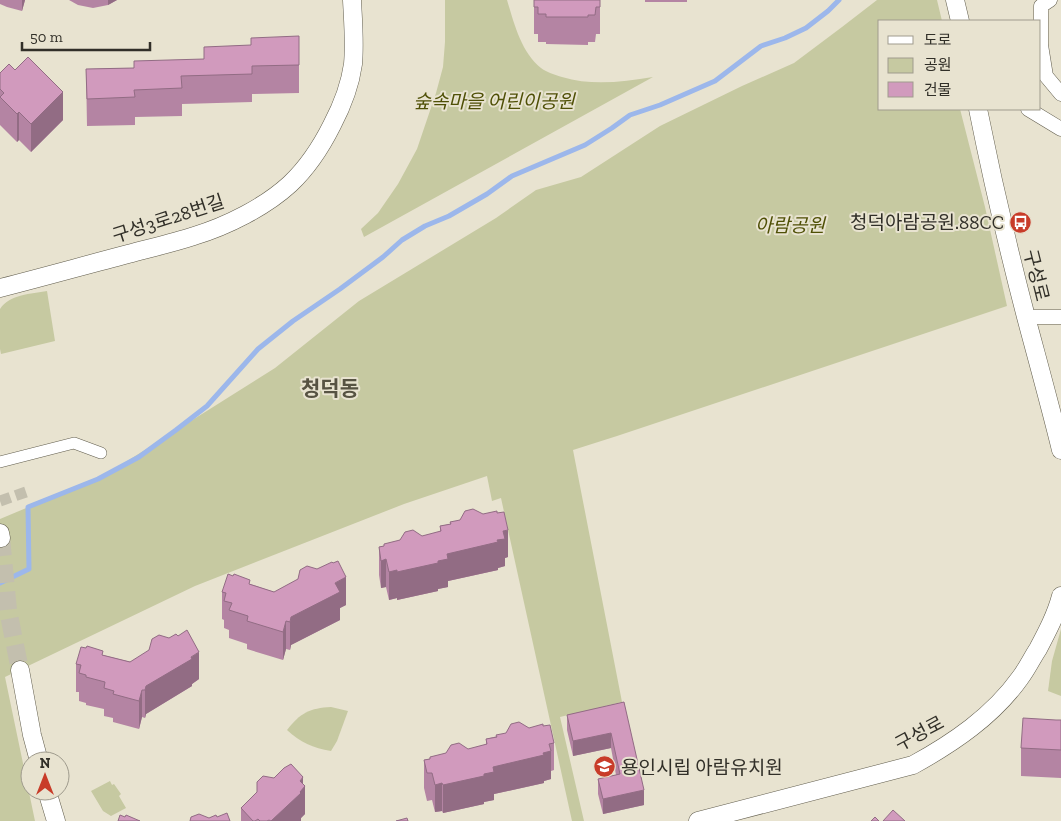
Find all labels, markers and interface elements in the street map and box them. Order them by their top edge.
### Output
scale bar [22,20,150,52]
legend [878,20,1041,110]
text: 50 m [30,28,63,46]
text: 도로 [924,31,952,49]
text: 공원 [924,56,952,74]
text: 건물 [924,81,952,99]
park label: 숲속마을 어린이공원 [413,90,576,113]
street label: 구성3로28번길 [109,190,227,247]
bus stop icon: 청덕아람공원.88CC [1008,210,1032,234]
place label: 청덕아람공원.88CC [850,211,1004,234]
park label: 아람공원 [755,214,826,237]
street label: 구성로 [1019,247,1054,303]
district label: 청덕동 [301,376,359,401]
street label: 구성로 [891,711,948,756]
north arrow [20,751,70,801]
text: N [40,755,51,772]
school or university icon: 용인시립 아람유치원 [593,755,617,779]
place label: 용인시립 아람유치원 [621,756,783,779]

